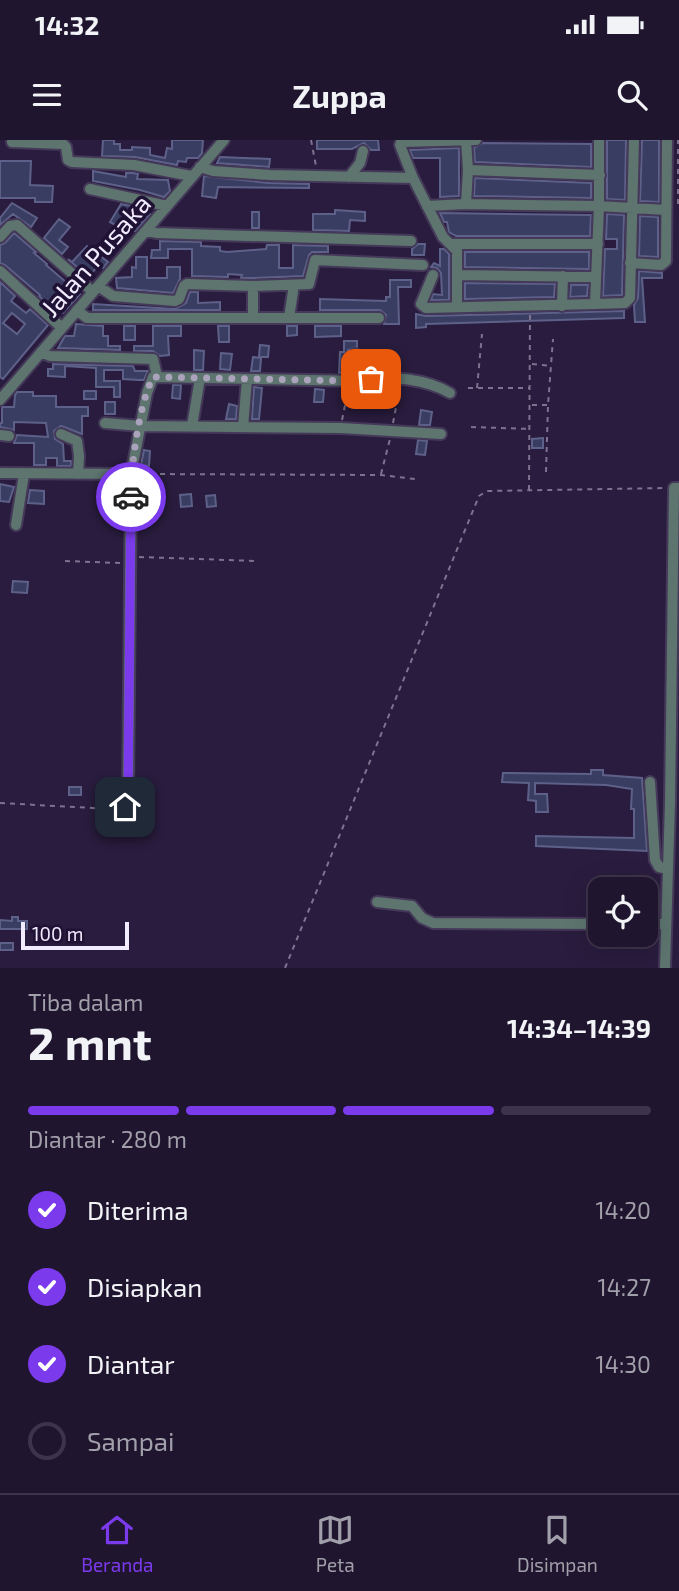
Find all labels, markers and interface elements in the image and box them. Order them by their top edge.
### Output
text: 14:32 [35,9,99,40]
icon: menu [28,76,66,114]
text: Zuppa [292,76,387,114]
icon: search [613,76,651,114]
street label: Jalan Pusaka [34,188,156,322]
pin [341,349,401,409]
icon: bag [352,360,390,398]
courier [96,462,166,532]
icon: car [112,478,150,516]
pin [95,777,155,837]
icon: home [106,788,144,826]
map controls [588,877,658,947]
button: locate [588,877,658,947]
scale bar [21,919,130,951]
text: 100 m [32,922,83,945]
text: Tiba dalam [28,988,143,1016]
text: 14:34–14:39 [507,1012,651,1043]
text: 2 mnt [28,1014,152,1069]
text: Diantar · 280 m [28,1125,187,1153]
icon: check [28,1191,66,1229]
text: Diterima [87,1194,189,1225]
text: 14:20 [595,1196,651,1224]
icon: check [28,1268,66,1306]
text: Disiapkan [87,1271,202,1302]
text: 14:27 [598,1273,651,1301]
icon: check [28,1345,66,1383]
text: Diantar [87,1348,175,1379]
text: 14:30 [596,1350,651,1378]
text: Sampai [87,1425,174,1456]
tab: Beranda [81,1511,154,1576]
tab: Peta [316,1511,355,1576]
tab: Disimpan [517,1511,598,1576]

